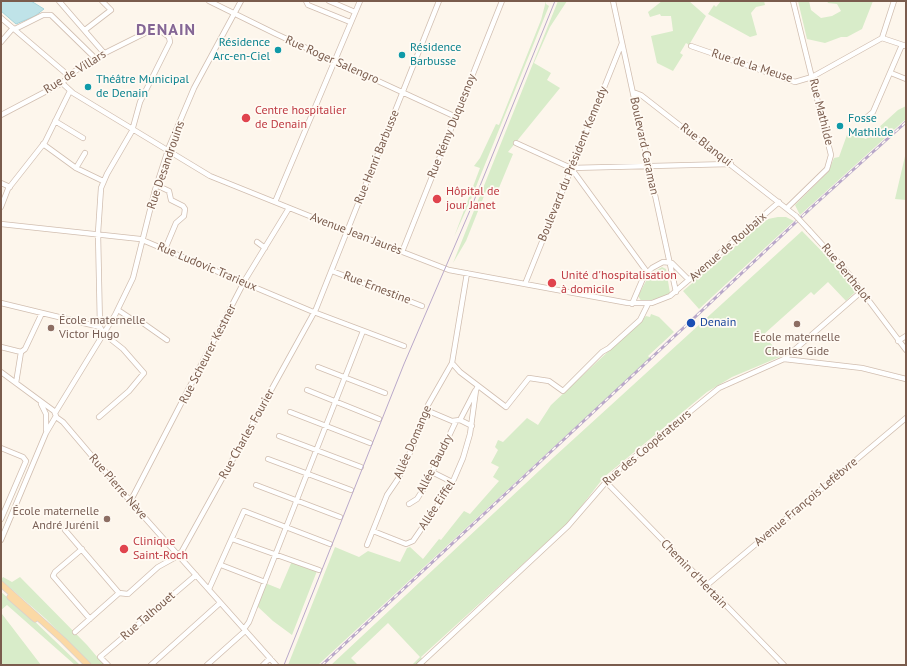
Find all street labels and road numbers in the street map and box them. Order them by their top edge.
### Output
street label: Rue Roger Salengro [283,33,381,87]
street label: Rue de la Meuse [710,46,794,86]
street label: Rue de Villars [41,47,109,97]
street label: Rue Rémy Duquesnoy [425,72,479,180]
street label: Rue Mathilde [806,77,836,147]
street label: Boulevard du Président Kennedy [535,84,611,244]
street label: Boulevard Caraman [627,96,661,196]
street label: Rue Henri Barbusse [352,108,402,206]
street label: Rue Desandrouins [144,119,188,211]
street label: Rue Blanqui [677,120,735,170]
street label: Avenue Jean Jaurès [308,210,404,258]
street label: Avenue de Roubaix [686,210,770,284]
street label: Rue Ludovic Trarieux [155,239,259,295]
street label: Rue Berthelot [818,241,874,305]
street label: Rue Ernestine [341,269,413,307]
street label: Rue Scheurer Kestner [177,302,239,406]
street label: Rue Charles Fourier [216,386,278,482]
street label: Allée Domange [391,403,435,481]
street label: Rue des Coopérateurs [600,407,694,489]
street label: Allée Baudry [414,432,456,496]
street label: Rue Pierre Nève [86,451,150,523]
street label: Avenue François Lefèbvre [752,455,860,549]
street label: Allée Eiffel [416,478,458,532]
street label: Chemin d'Hertain [658,537,730,611]
street label: Rue Talhouet [118,588,178,644]

